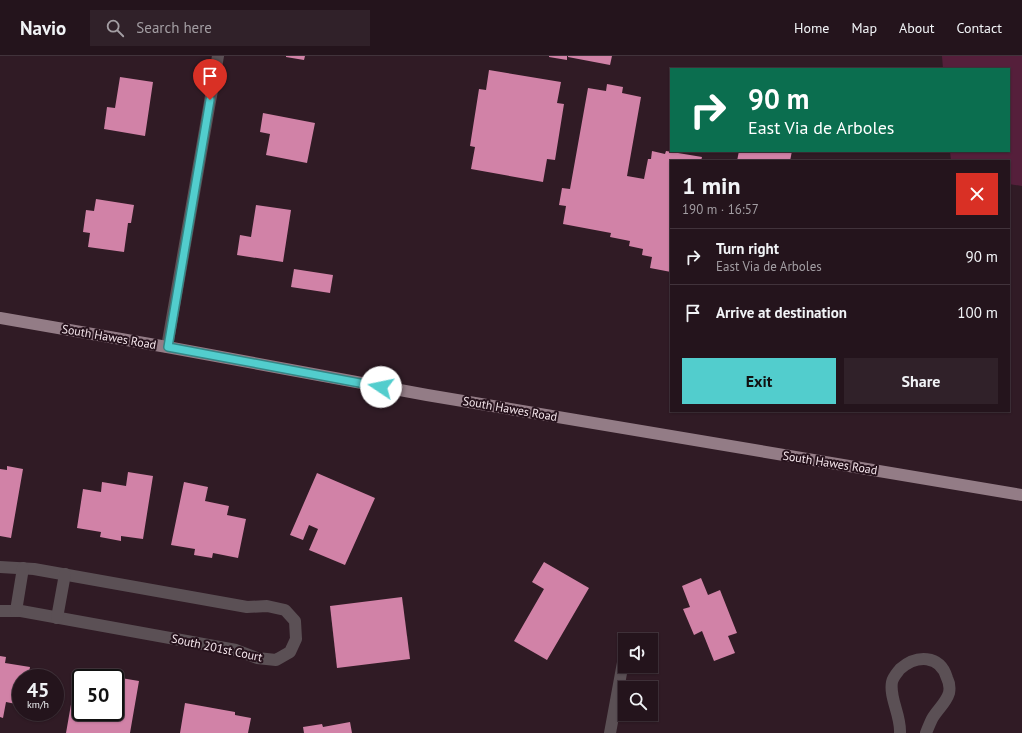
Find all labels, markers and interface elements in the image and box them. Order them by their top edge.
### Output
search box [90,10,370,46]
text: Navio [20,16,66,40]
icon: search [104,17,126,39]
text: Search here [136,18,212,37]
text: Home [794,19,829,37]
text: Map [851,19,877,37]
text: About [899,19,935,37]
text: Contact [957,19,1002,37]
pin [193,59,227,100]
icon: arrive [199,65,221,87]
text: 90 m [748,80,809,117]
icon: right [682,84,734,136]
text: East Via de Arboles [748,116,894,139]
text: 1 min [682,170,741,201]
button: close [956,173,998,215]
text: 190 m · 16:57 [682,201,759,218]
text: Turn right [716,239,779,258]
icon: right [682,246,704,268]
text: 90 m [965,247,998,266]
text: East Via de Arboles [716,258,822,275]
icon: arrive [682,302,704,324]
text: Arrive at destination [716,303,847,322]
text: 100 m [957,303,998,322]
street label: South Hawes Road [61,321,157,352]
button: Exit [682,358,836,404]
button: Share [844,358,998,404]
position arrow [360,366,402,408]
street label: South Hawes Road [462,393,558,424]
street label: South Hawes Road [782,448,878,477]
street label: South 201st Court [170,631,264,665]
map controls [618,633,658,721]
button: sound [618,633,658,673]
speed limit sign: 50 [72,669,124,721]
text: 45 [27,677,49,703]
button: search [618,681,658,721]
text: km/h [27,698,49,711]

